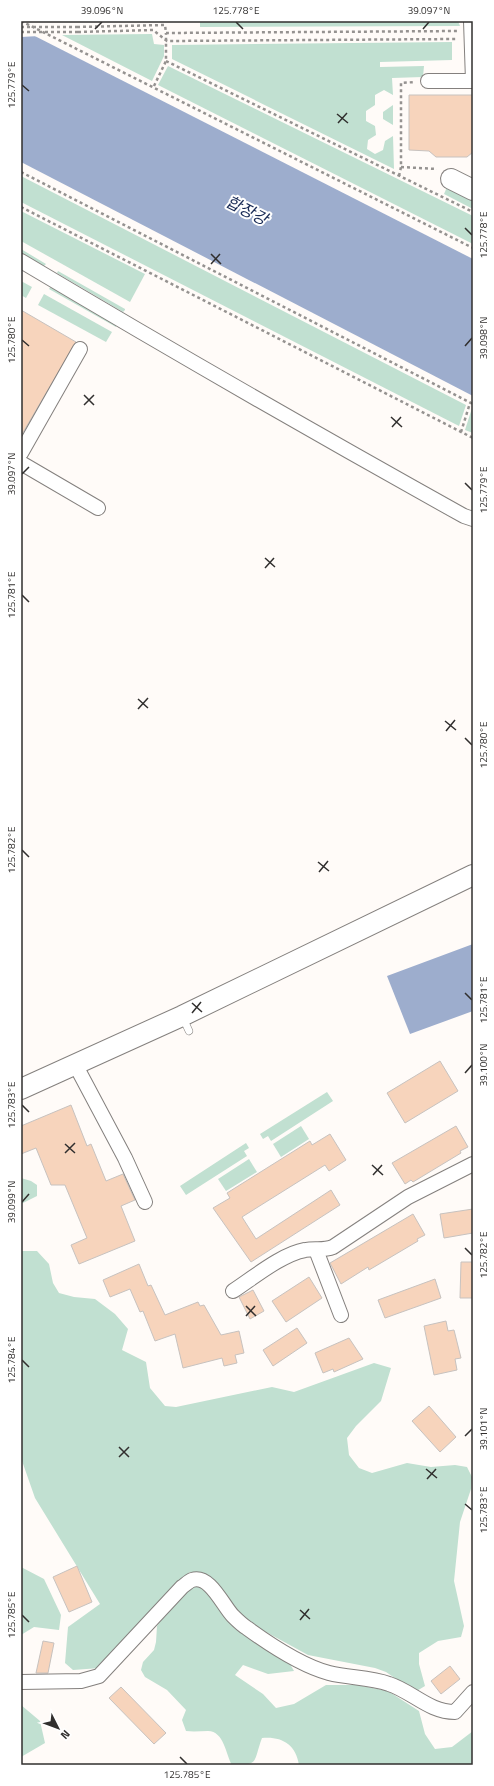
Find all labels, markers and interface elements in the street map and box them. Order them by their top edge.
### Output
text: 39.096°N [81,3,123,18]
text: 125.778°E [213,3,260,18]
text: 39.097°N [408,3,450,18]
text: 125.779°E [4,61,19,108]
water label: 합장강 [222,189,274,232]
text: 125.778°E [476,211,491,258]
text: 125.780°E [4,316,19,363]
text: 39.098°N [476,317,491,359]
text: 39.097°N [4,453,19,495]
text: 125.779°E [476,466,491,513]
text: 125.781°E [4,571,19,618]
text: 125.780°E [476,721,491,768]
text: 125.782°E [4,826,19,873]
text: 125.781°E [476,976,491,1023]
text: 39.100°N [476,1044,491,1086]
text: 125.783°E [4,1081,19,1128]
text: 39.099°N [4,1181,19,1223]
text: 125.782°E [476,1231,491,1278]
text: 125.784°E [4,1336,19,1383]
text: 39.101°N [476,1408,491,1450]
text: 125.783°E [476,1486,491,1533]
text: 125.785°E [4,1591,19,1638]
north arrow [38,1708,78,1748]
text: N [57,1727,74,1743]
text: 125.785°E [164,1767,211,1782]

